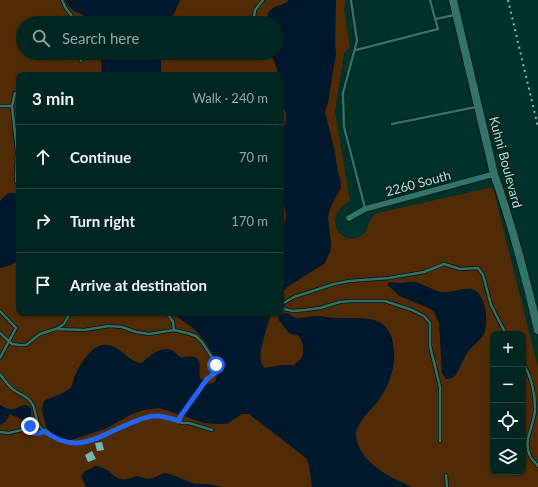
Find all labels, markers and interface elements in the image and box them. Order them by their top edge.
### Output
search box [16,16,284,60]
icon: search [30,27,52,49]
text: Search here [62,29,139,47]
text: 3 min [32,88,74,109]
text: Walk · 240 m [192,90,268,106]
street label: Kuhni Boulevard [486,115,526,209]
icon: ahead [32,146,54,168]
text: Continue [70,148,131,166]
text: 70 m [239,149,268,165]
street label: 2260 South [384,167,452,199]
icon: right [32,210,54,232]
text: Turn right [70,212,135,230]
text: 170 m [231,213,268,229]
icon: arrive [32,274,54,296]
text: Arrive at destination [70,276,207,294]
map controls [490,331,526,475]
button: + [490,331,526,367]
route start [207,356,225,374]
button: − [490,367,526,403]
button: locate [490,403,526,439]
route end [21,417,39,435]
button: layers [490,439,526,475]

